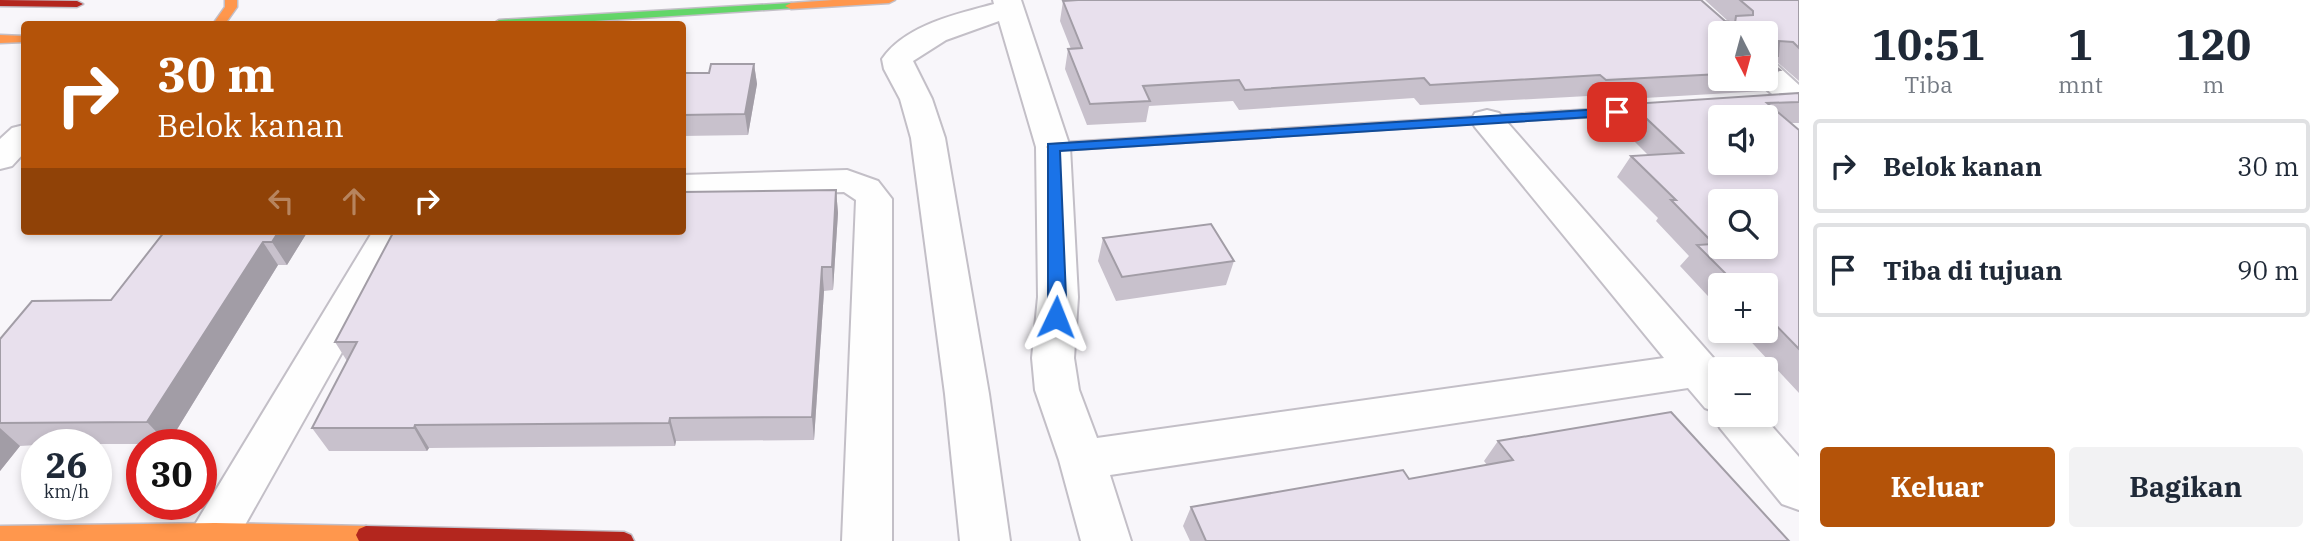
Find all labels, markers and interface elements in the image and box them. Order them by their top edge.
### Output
text: 10:51 [1872,17,1985,72]
text: 1 [2068,17,2093,72]
text: 120 [2176,17,2251,72]
north arrow [1708,21,1778,91]
map controls [1708,21,1778,427]
text: 30 m [157,42,275,105]
icon: right [42,49,133,140]
text: Tiba [1904,69,1953,99]
text: mnt [2058,69,2103,99]
text: m [2202,69,2224,99]
pin [1587,82,1647,142]
icon: arrive [1598,93,1636,131]
text: Belok kanan [157,104,344,146]
button: sound [1708,105,1778,175]
icon: right [1824,147,1862,185]
text: Belok kanan [1883,149,2042,183]
text: 30 m [2237,149,2299,183]
icon: left [262,182,300,220]
icon: ahead [335,182,373,220]
icon: right [408,182,446,220]
button: search [1708,189,1778,259]
icon: arrive [1824,251,1862,289]
text: Tiba di tujuan [1883,253,2063,287]
text: 90 m [2237,253,2299,287]
button: + [1708,273,1778,343]
position arrow [1019,280,1093,354]
button: − [1708,357,1778,427]
speed limit sign: 30 [126,429,217,520]
text: 26 [45,442,88,488]
button: Keluar [1820,447,2055,527]
button: Bagikan [2069,447,2303,527]
text: km/h [44,480,89,503]

